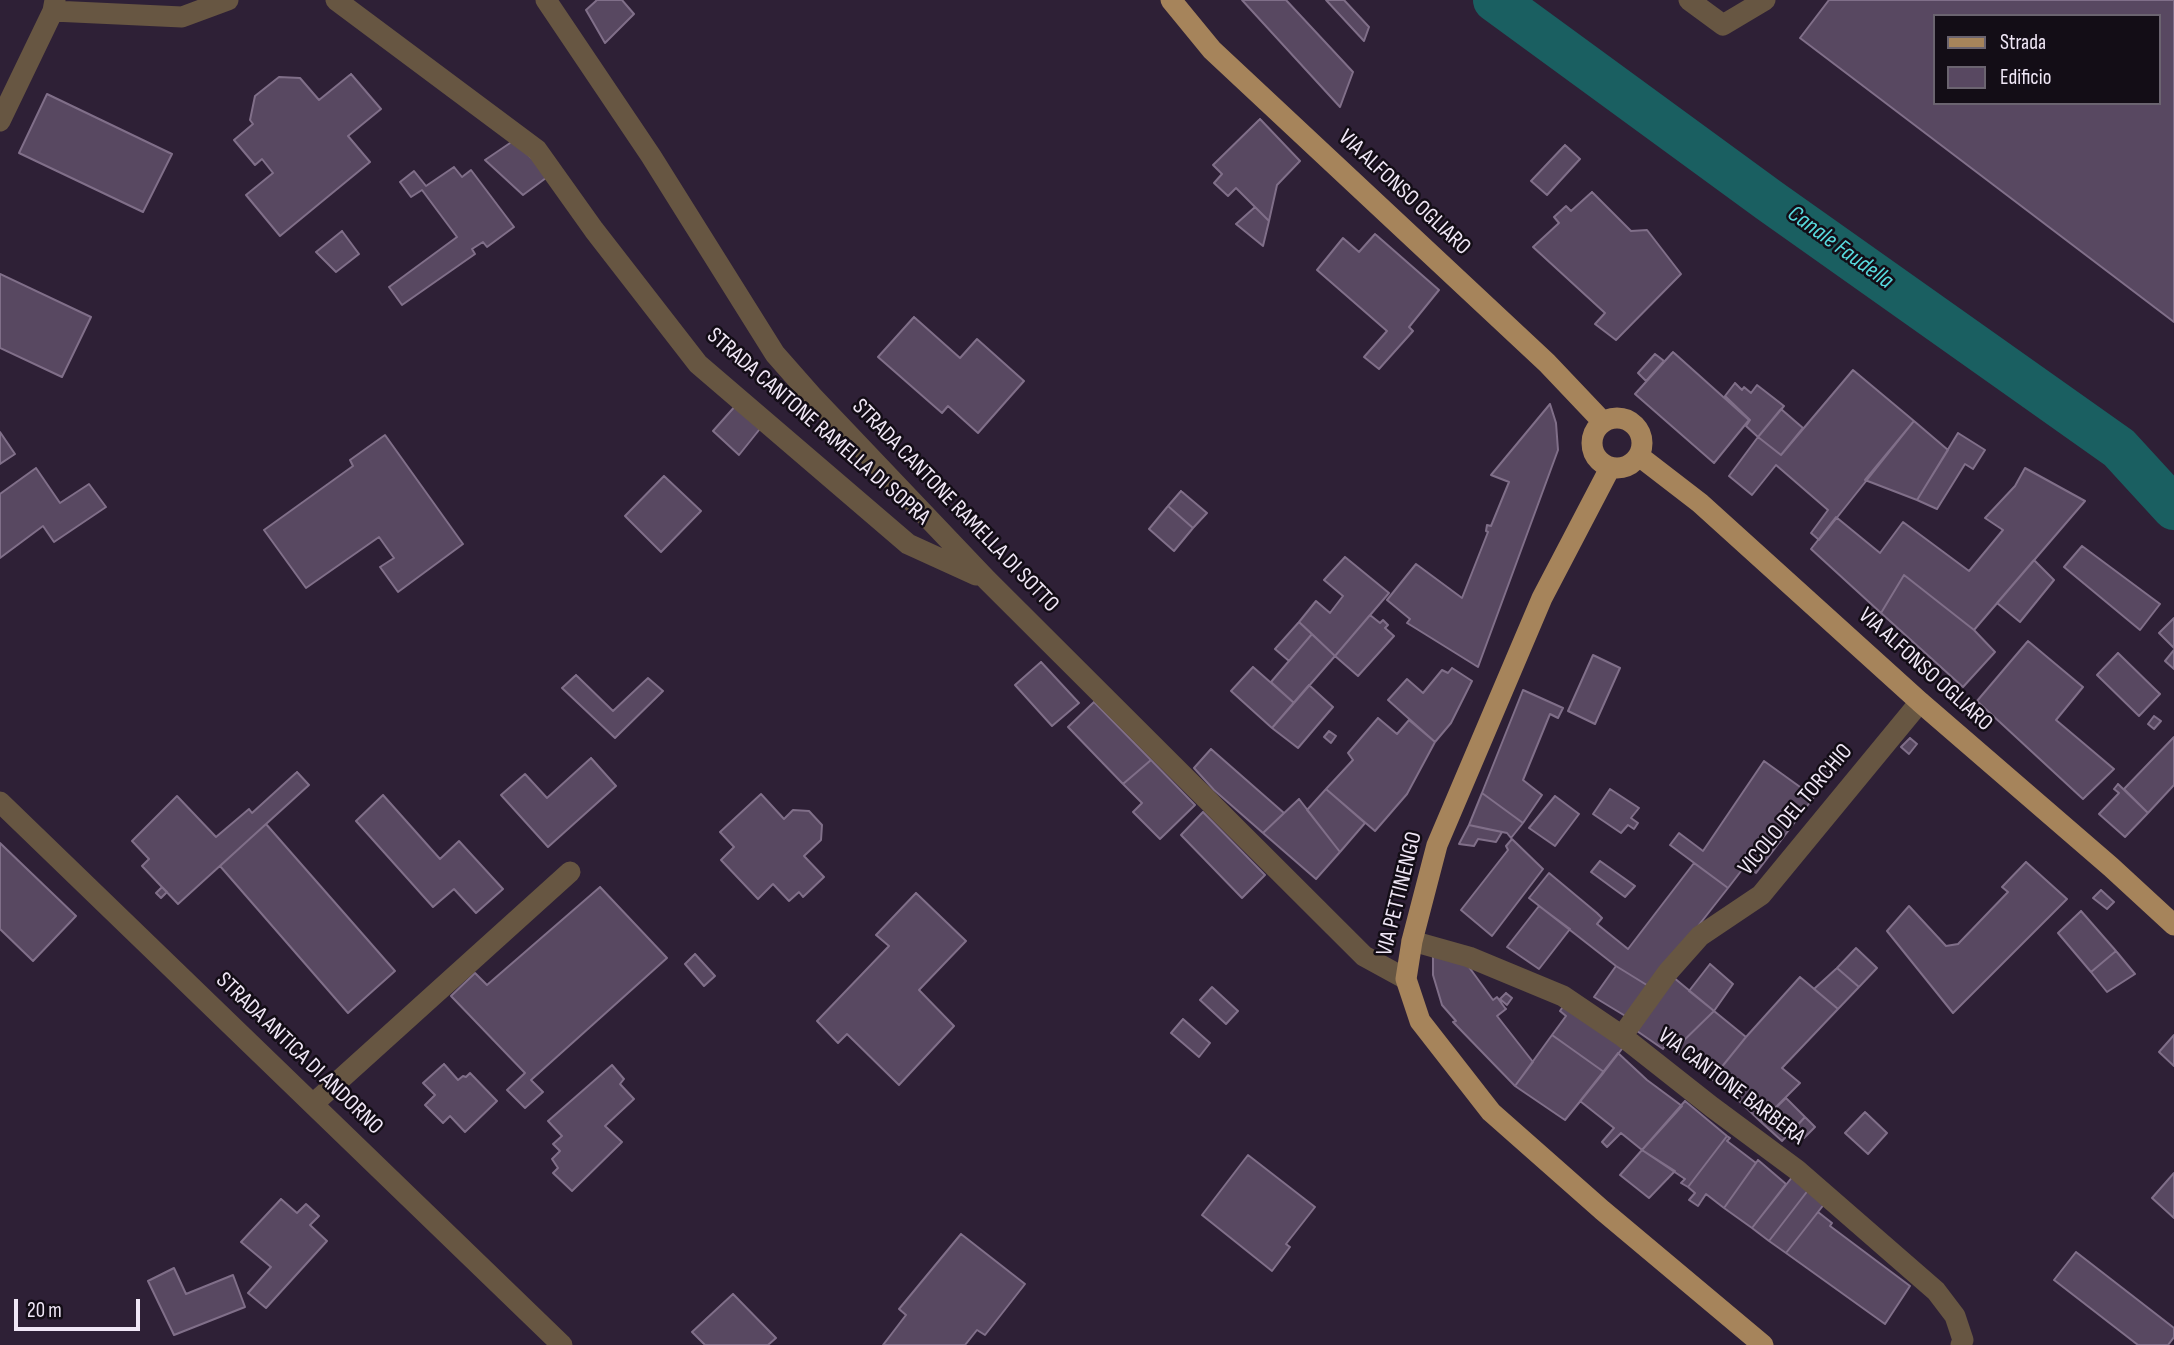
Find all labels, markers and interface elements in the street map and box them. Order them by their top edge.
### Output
legend [1932,14,2160,105]
text: Strada [2000,30,2046,55]
text: Edificio [2000,65,2051,90]
street label: VIA ALFONSO OGLIARO [1332,125,1476,261]
water label: Canale Faudella [1781,200,1899,296]
street label: STRADA CANTONE RAMELLA DI SOPRA [701,323,935,531]
street label: STRADA CANTONE RAMELLA DI SOTTO [846,394,1064,618]
street label: VIA ALFONSO OGLIARO [1852,602,1998,738]
street label: VICOLO DEL TORCHIO [1733,739,1859,881]
street label: VIA PETTINENGO [1371,829,1429,959]
street label: STRADA ANTICA DI ANDORNO [210,967,388,1141]
street label: VIA CANTONE BARBERA [1652,1023,1810,1151]
scale bar [18,1286,144,1330]
text: 20 m [27,1298,62,1323]

